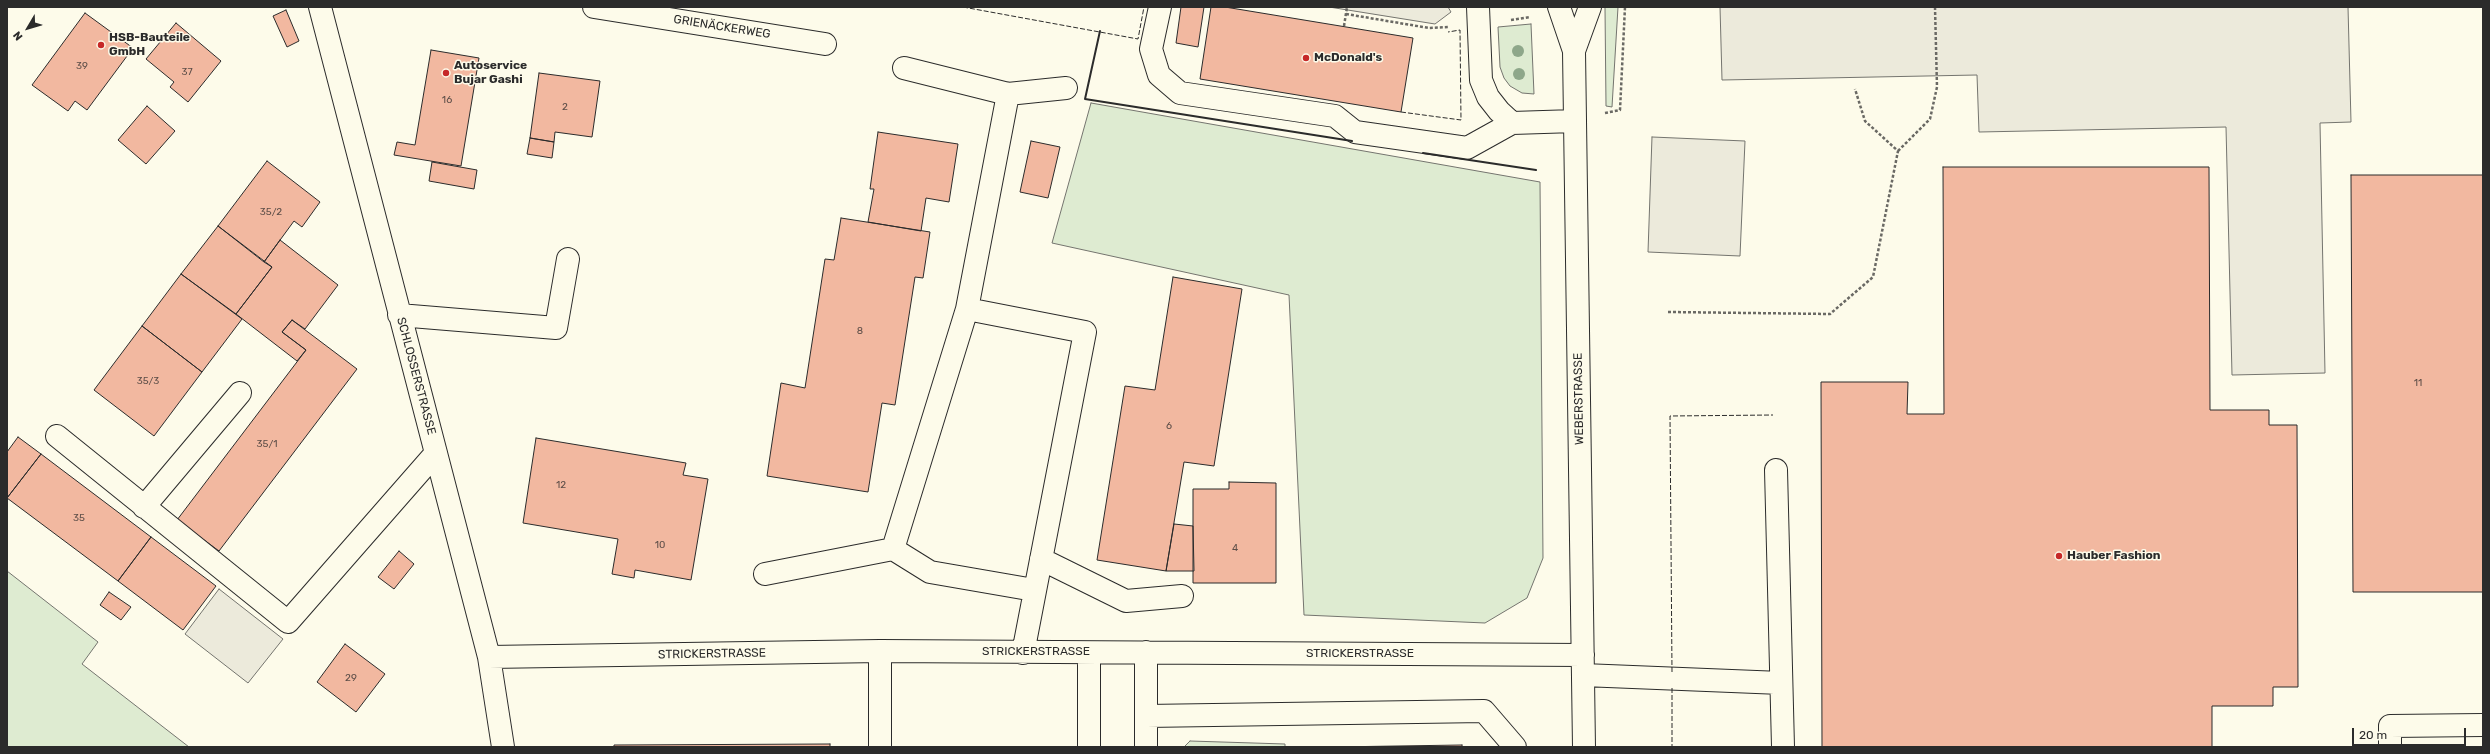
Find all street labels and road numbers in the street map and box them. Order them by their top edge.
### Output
street label: GRIENÄCKERWEG [672,12,772,42]
street label: SCHLOSSERSTRASSE [393,316,439,436]
street label: WEBERSTRASSE [1571,353,1587,445]
street label: STRICKERSTRASSE [982,645,1090,659]
street label: STRICKERSTRASSE [658,646,766,662]
street label: STRICKERSTRASSE [1306,647,1414,661]

